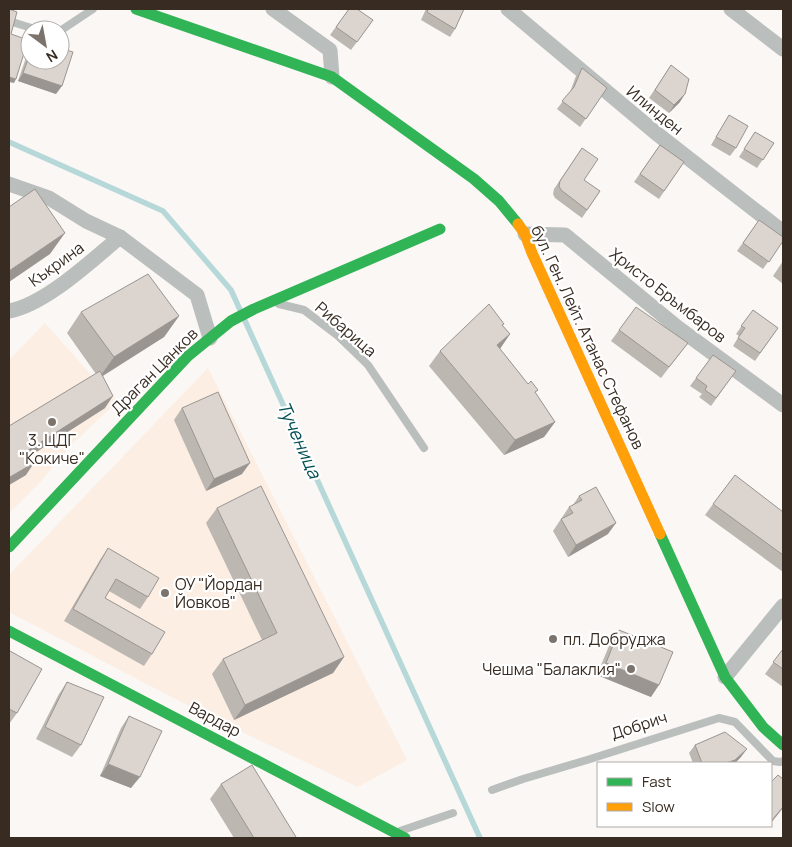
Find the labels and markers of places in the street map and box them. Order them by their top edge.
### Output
marker: 3. ЦДГ "Кокиче" [46,416,58,428]
place label: 3. ЦДГ "Кокиче" [19,429,85,469]
place label: ОУ "Йордан Йовков" [175,573,262,613]
marker: ОУ "Йордан Йовков" [159,587,171,599]
place label: пл. Добруджа [563,628,666,650]
marker: пл. Добруджа [547,633,559,645]
place label: Чешма "Балаклия" [482,658,621,680]
marker: Чешма "Балаклия" [625,663,637,675]

